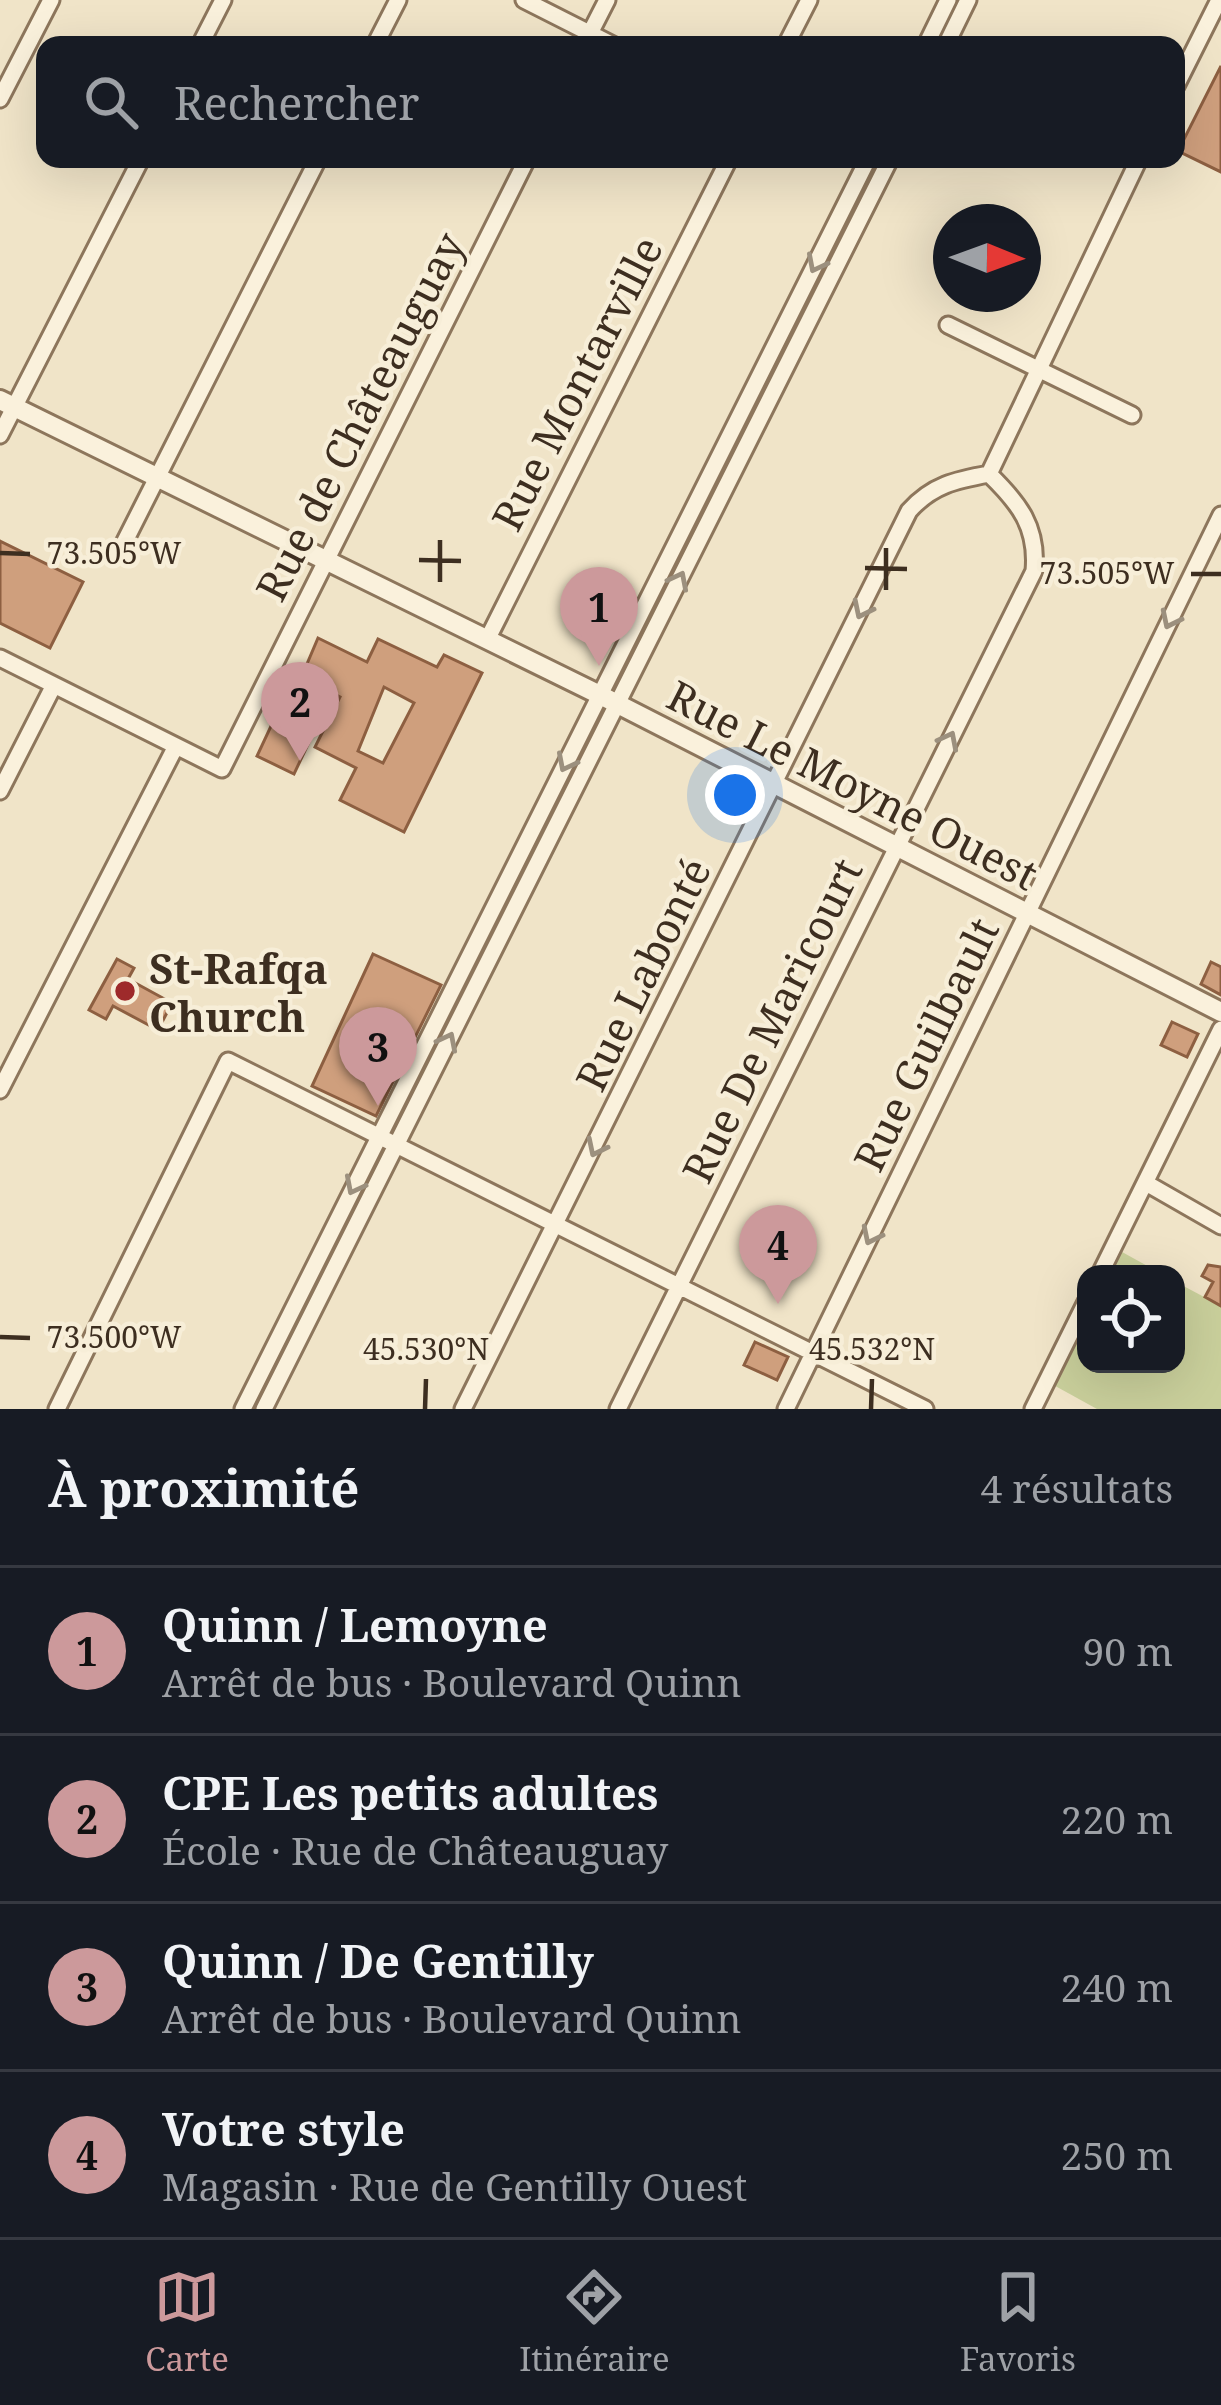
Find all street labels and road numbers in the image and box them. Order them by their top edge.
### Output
street label: Rue de Châteauguay [241,222,477,610]
street label: Rue Montarville [477,226,675,540]
street label: Rue Le Moyne Ouest [658,666,1048,902]
street label: Rue Labonté [561,848,723,1100]
street label: Rue De Maricourt [668,848,874,1192]
street label: Rue Guilbault [839,908,1011,1180]

